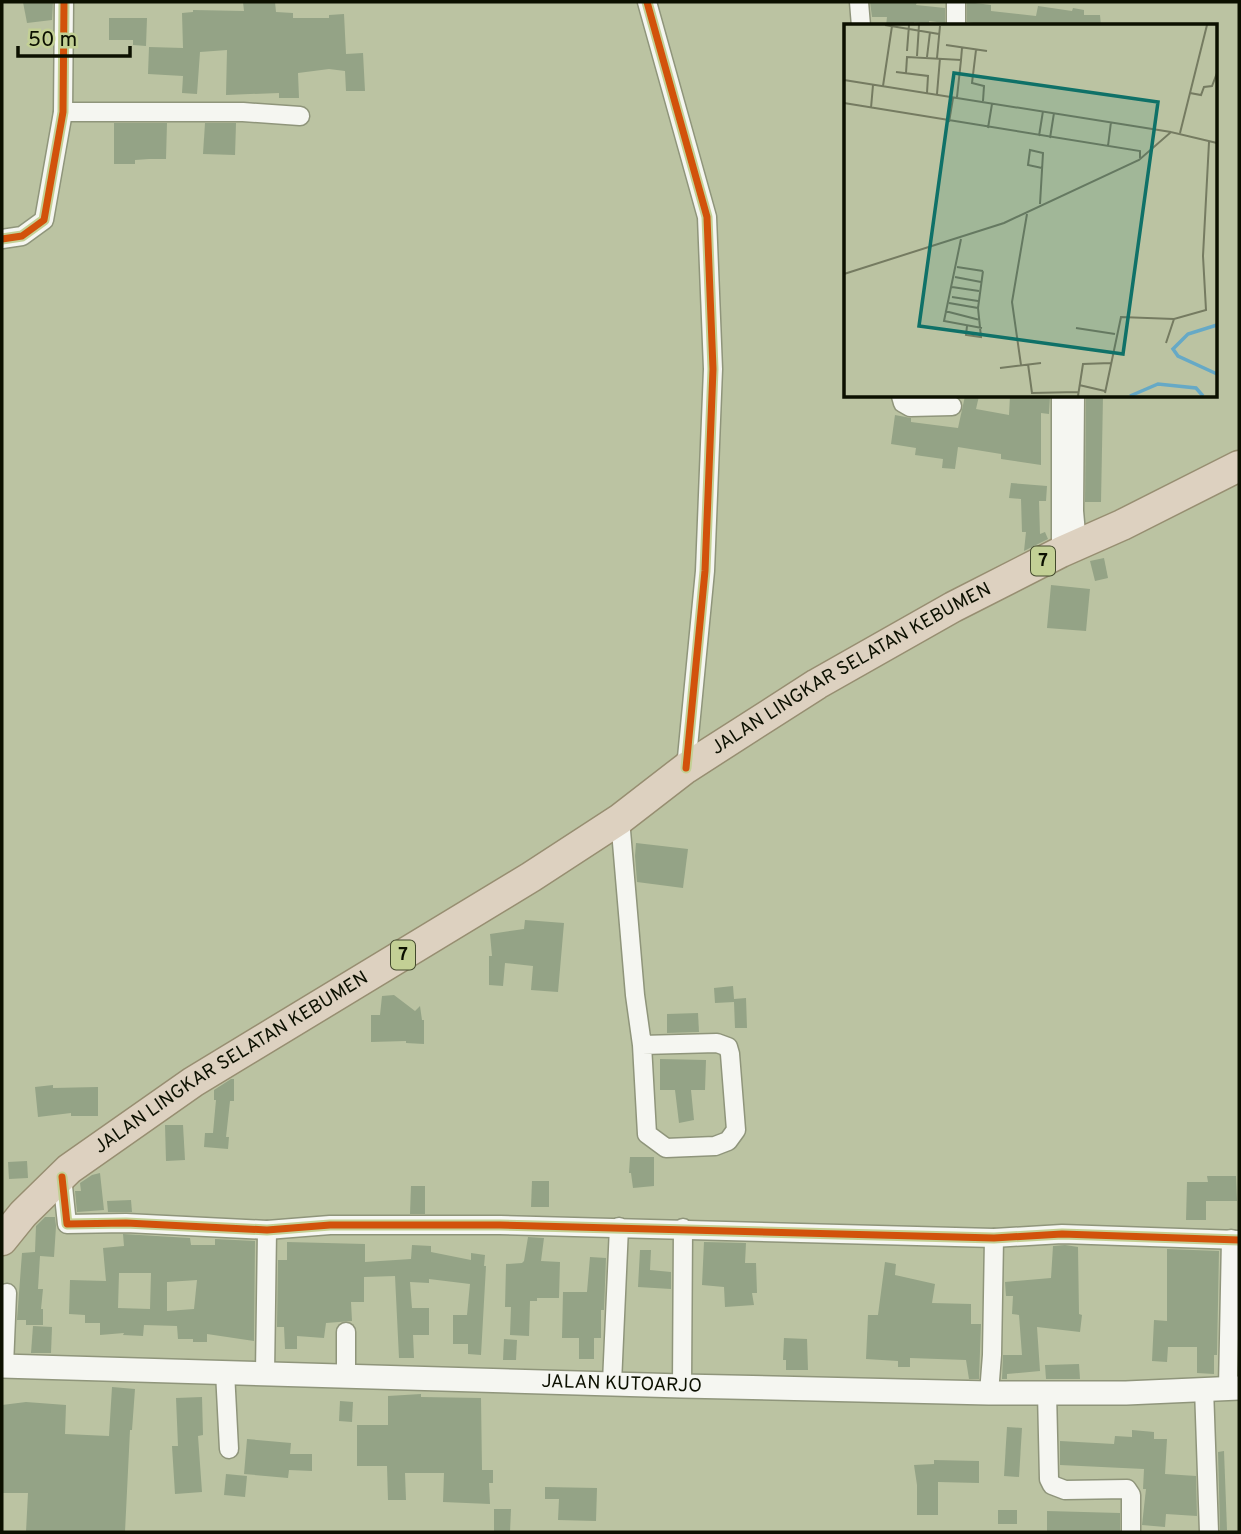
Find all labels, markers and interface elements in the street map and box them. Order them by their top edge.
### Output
scale bar [18,14,130,58]
inset map [844,24,1216,397]
text: 50 m [28,27,77,54]
road number: 7 [1031,546,1055,576]
street label: JALAN LINGKAR SELATAN KEBUMEN [707,578,995,761]
road number: 7 [391,940,415,970]
street label: JALAN LINGKAR SELATAN KEBUMEN [90,966,373,1159]
street label: JALAN KUTOARJO [541,1370,702,1398]

